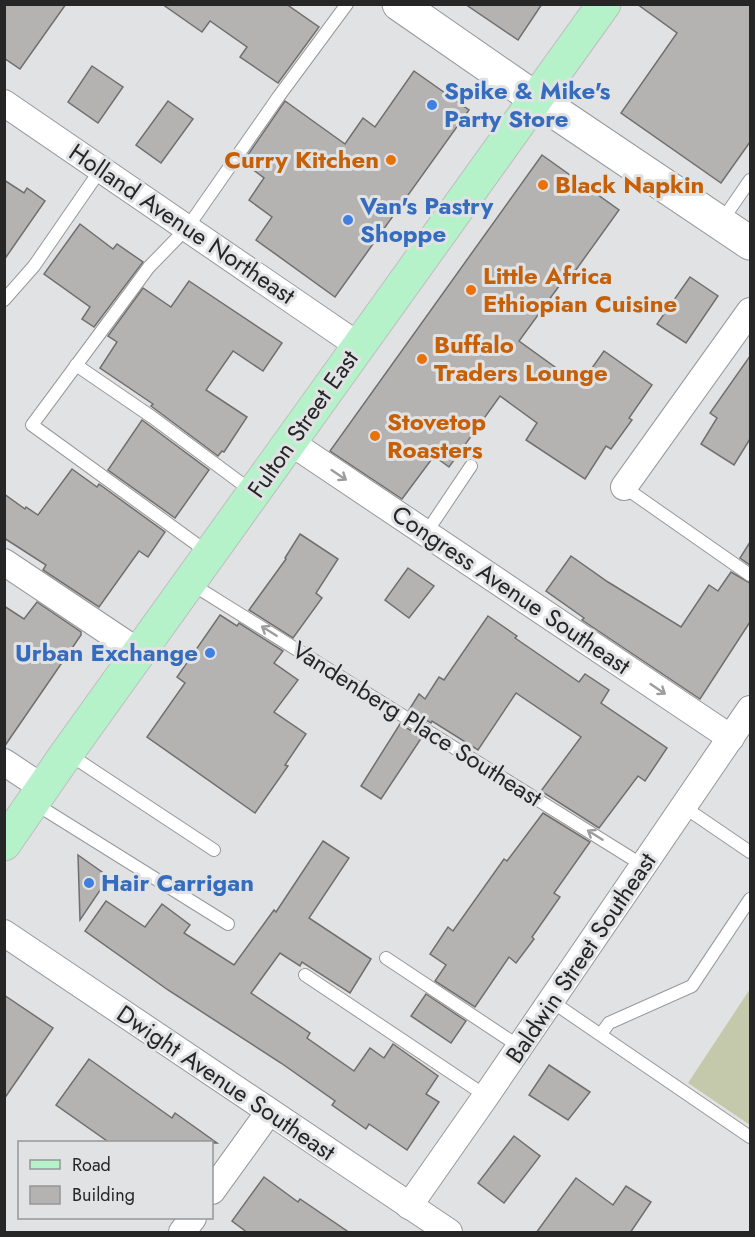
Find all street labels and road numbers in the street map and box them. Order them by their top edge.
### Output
street label: Holland Avenue Northeast [62,135,302,313]
street label: Fulton Street East [239,343,367,505]
street label: Congress Avenue Southeast [385,496,638,683]
street label: Vandenberg Place Southeast [286,632,549,815]
street label: Baldwin Street Southeast [497,845,664,1070]
street label: Dwight Avenue Southeast [110,996,343,1169]

